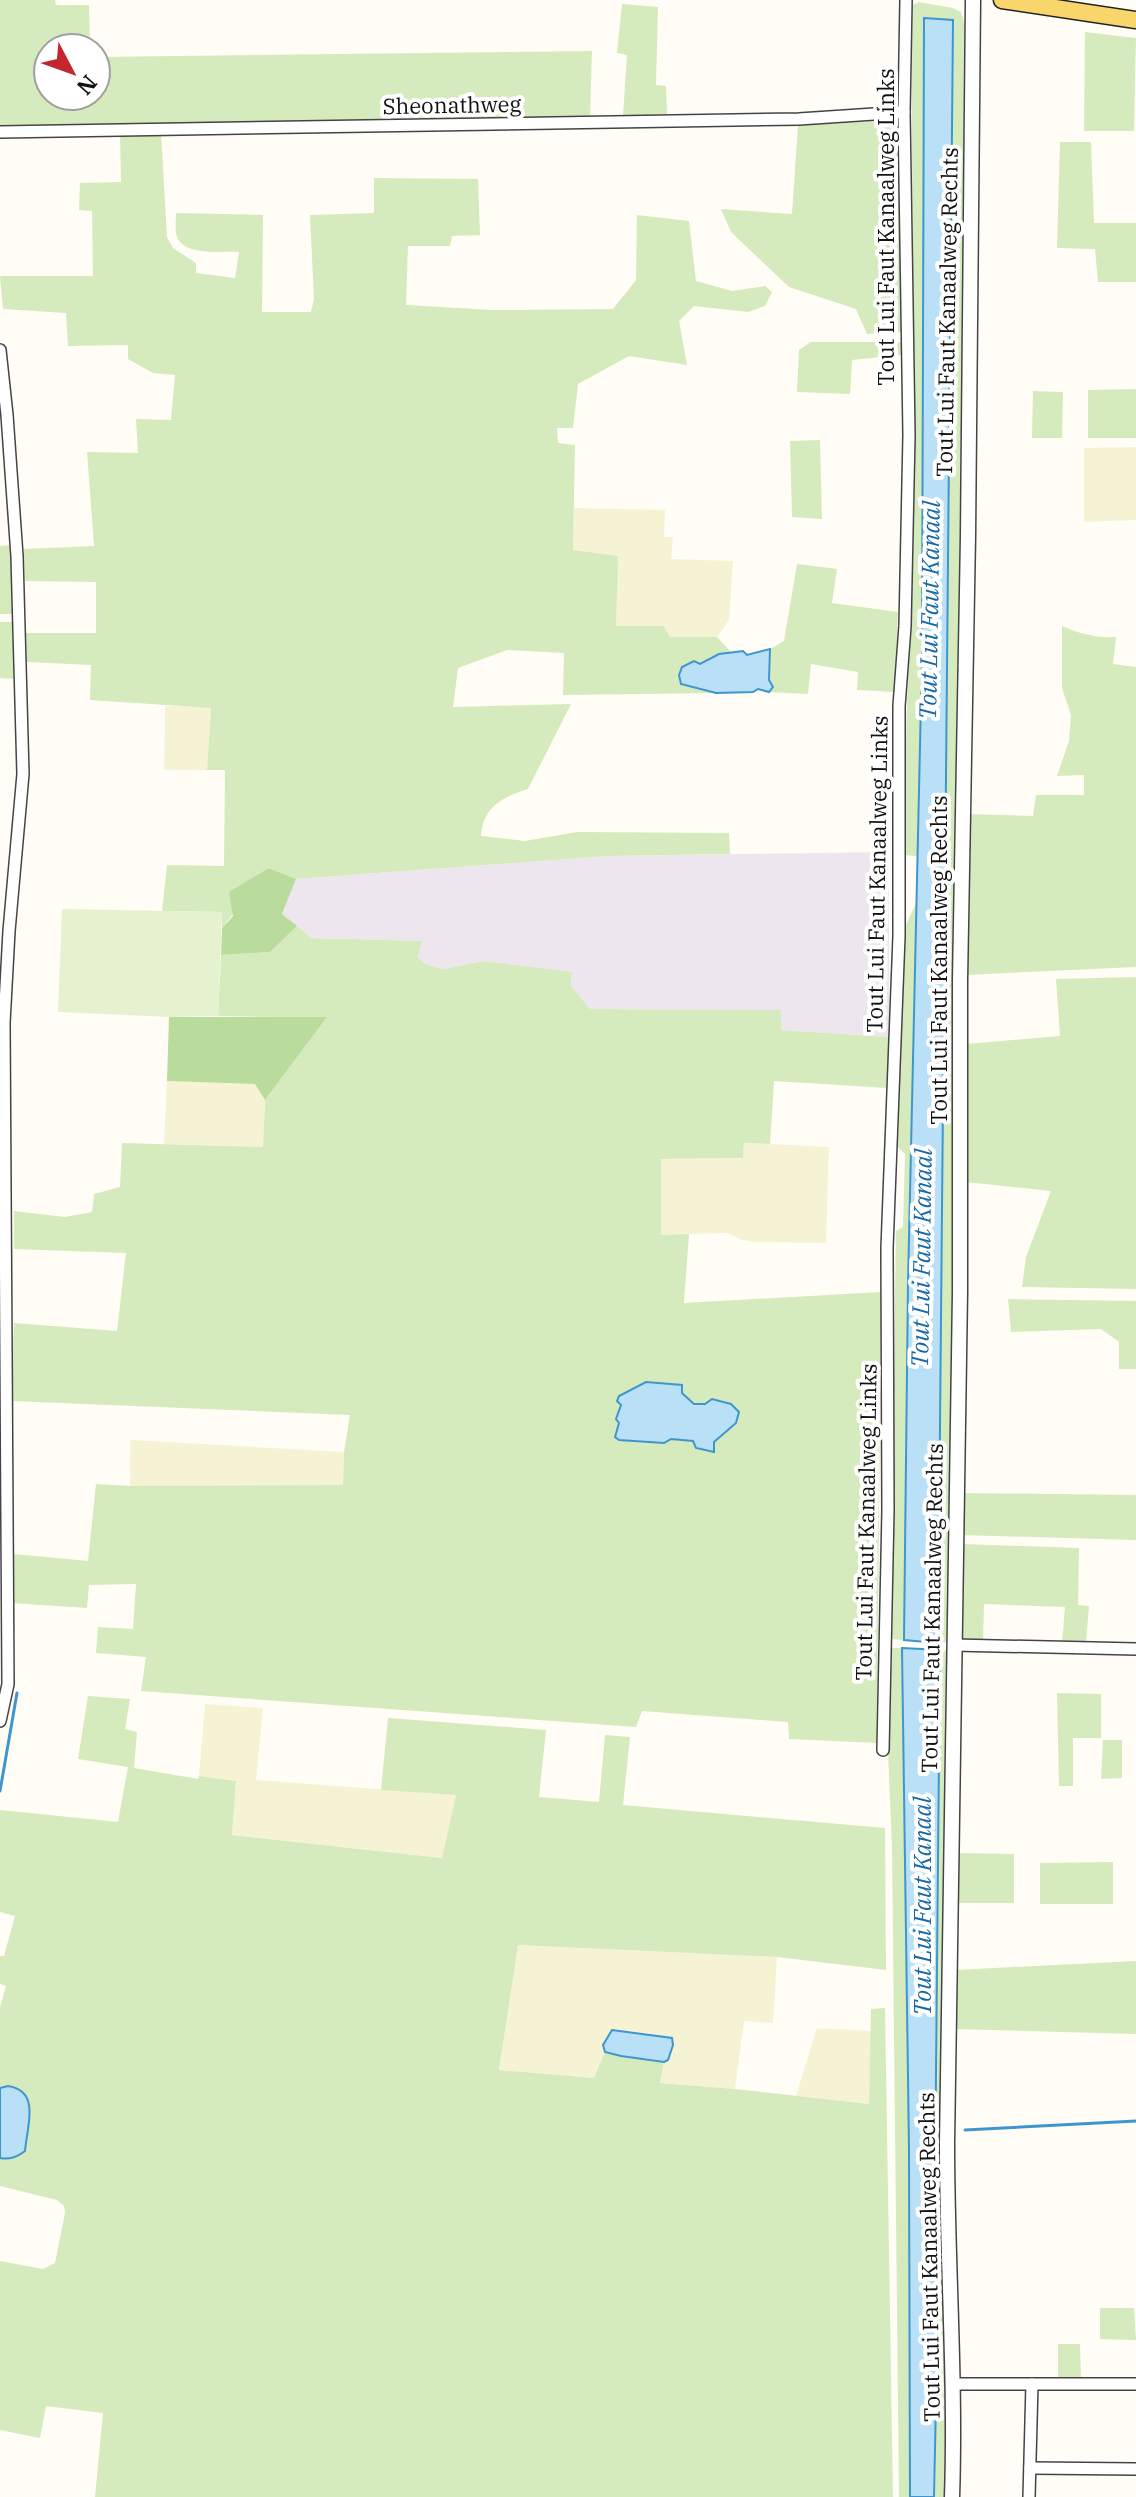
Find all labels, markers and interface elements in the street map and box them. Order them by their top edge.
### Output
north arrow [32,32,112,112]
street label: Tout Lui Faut Kanaalweg Links [871,68,900,386]
text: N [71,69,104,102]
street label: Sheonathweg [382,89,522,120]
street label: Tout Lui Faut Kanaalweg Rechts [929,147,964,477]
water label: Tout Lui Faut Kanaal [911,499,947,720]
street label: Tout Lui Faut Kanaalweg Links [859,715,894,1033]
street label: Tout Lui Faut Kanaalweg Rechts [924,795,953,1125]
water label: Tout Lui Faut Kanaal [903,1147,939,1368]
street label: Tout Lui Faut Kanaalweg Links [848,1363,883,1681]
street label: Tout Lui Faut Kanaalweg Rechts [914,1443,949,1773]
water label: Tout Lui Faut Kanaal [906,1795,938,2015]
street label: Tout Lui Faut Kanaalweg Rechts [911,2092,946,2422]

